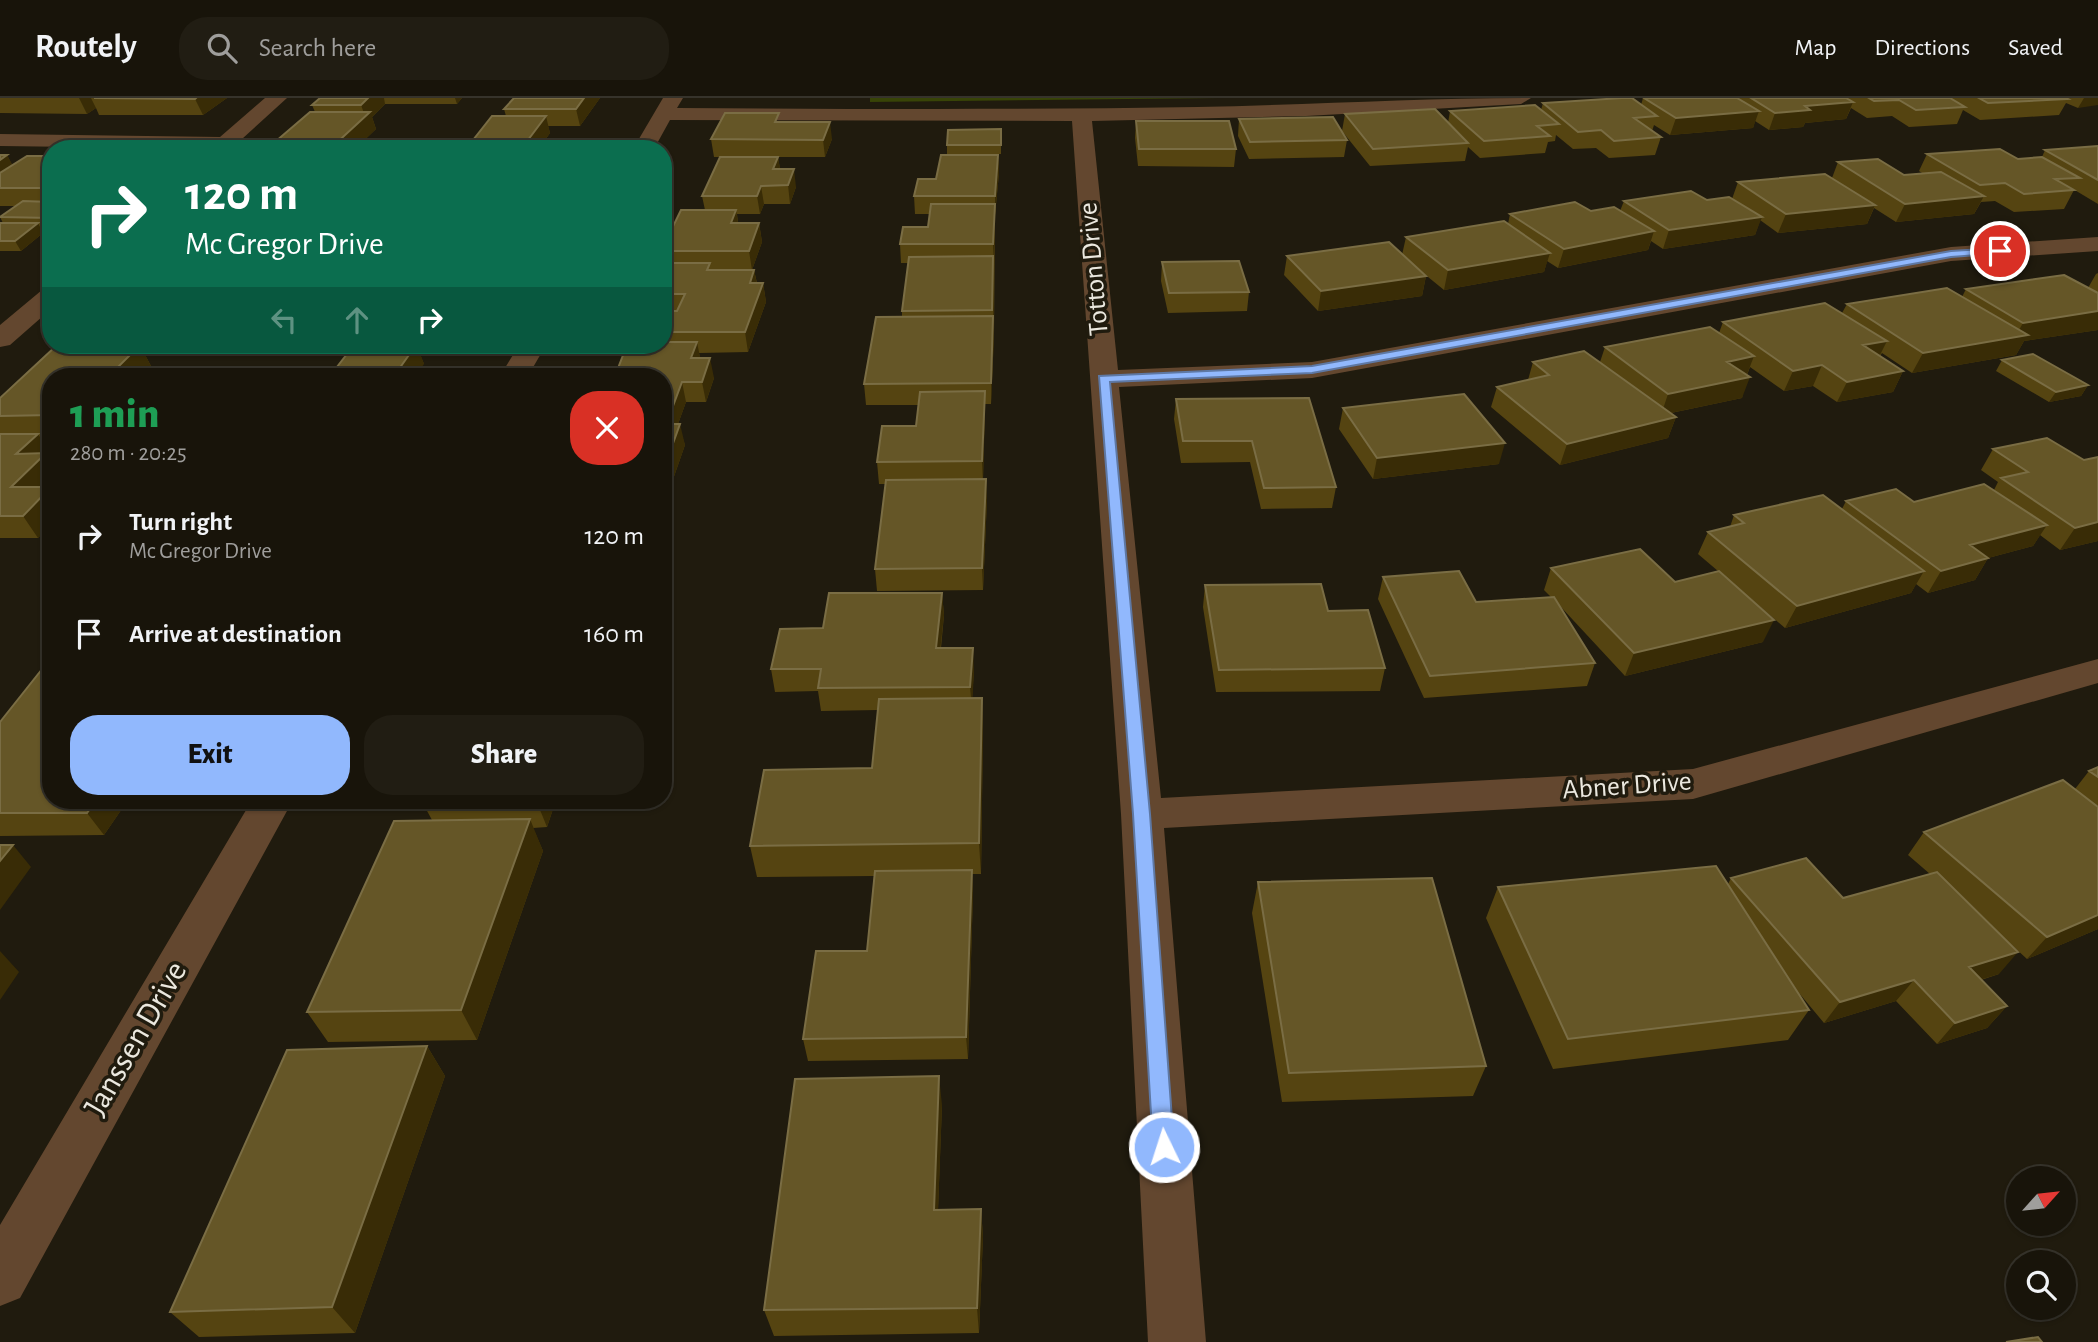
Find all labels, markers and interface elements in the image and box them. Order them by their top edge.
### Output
search box [179,17,669,80]
icon: search [203,29,241,67]
text: Routely [35,31,137,64]
text: Search here [259,35,376,61]
text: Map [1794,36,1836,60]
text: Directions [1874,36,1970,60]
text: Saved [2008,36,2063,60]
icon: right [70,168,161,259]
text: 120 m [185,170,298,219]
street label: Totton Drive [1074,201,1114,337]
pin [1970,221,2030,281]
text: Mc Gregor Drive [185,228,384,260]
icon: arrive [1981,232,2019,270]
icon: left [265,301,303,339]
icon: ahead [338,301,376,339]
icon: right [411,301,449,339]
button: close [570,391,644,465]
text: 1 min [70,393,159,435]
text: 280 m · 20:25 [70,442,187,465]
text: Turn right [129,509,232,535]
icon: right [70,517,108,555]
text: 120 m [584,523,644,549]
text: Mc Gregor Drive [129,540,272,563]
icon: arrive [70,615,108,653]
text: Arrive at destination [129,621,342,647]
text: 160 m [584,621,644,647]
button: Exit [70,715,350,795]
button: Share [364,715,644,795]
street label: Abner Drive [1561,768,1693,804]
street label: Janssen Drive [79,956,193,1122]
position arrow [1127,1110,1201,1184]
north arrow [2006,1166,2076,1236]
map controls [2006,1166,2076,1320]
button: search [2006,1250,2076,1320]

